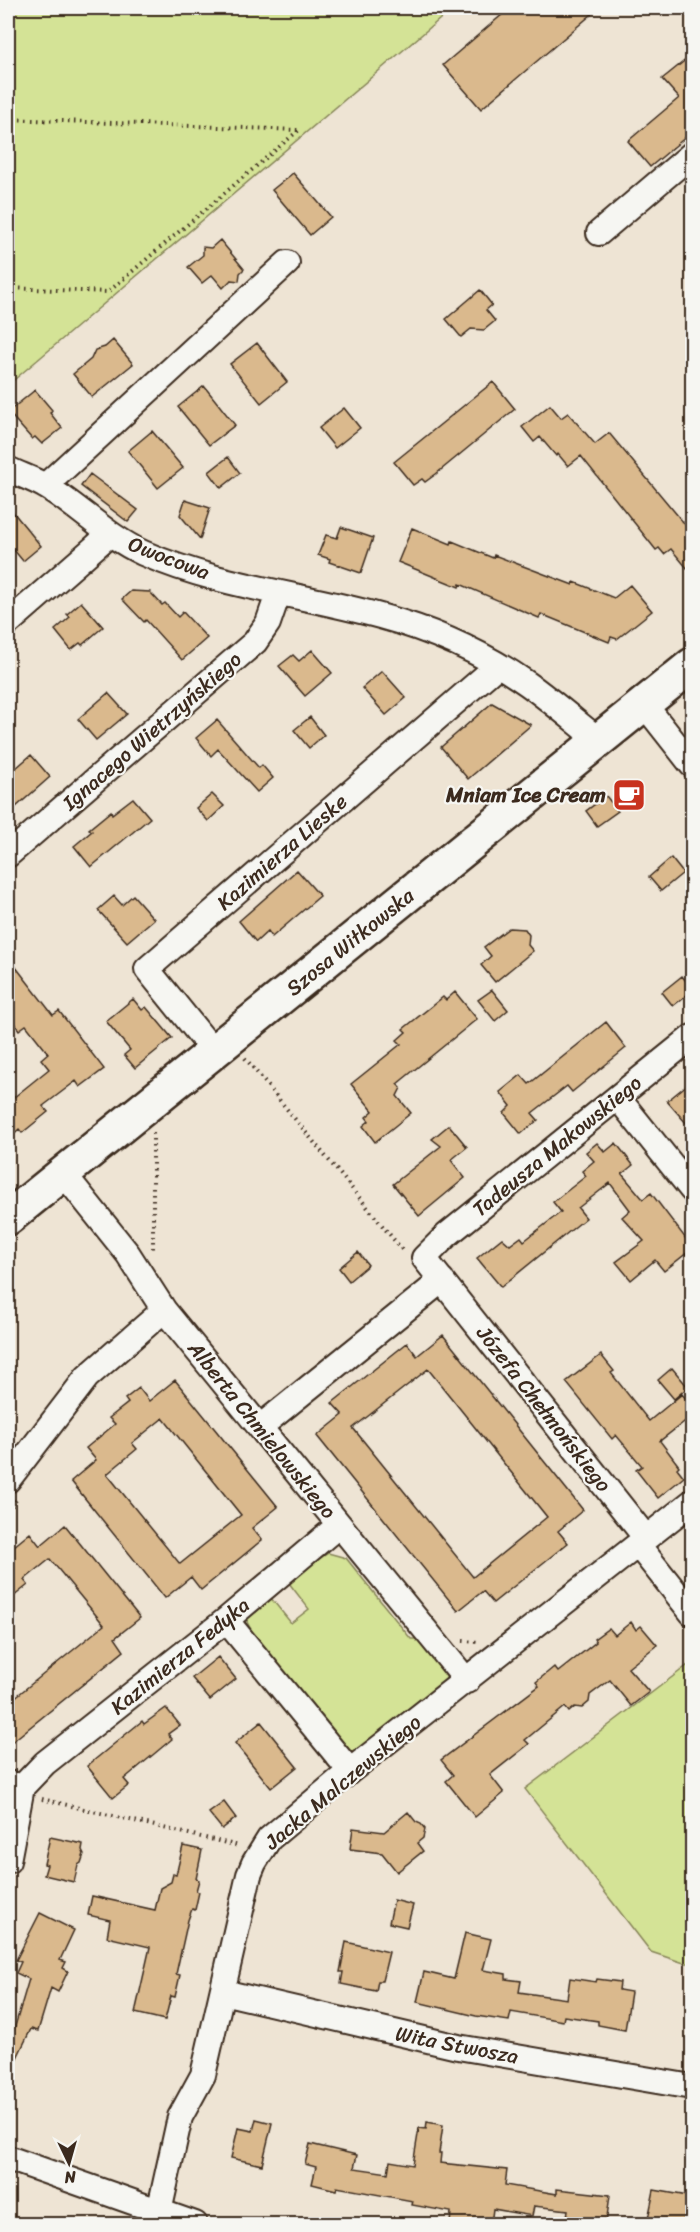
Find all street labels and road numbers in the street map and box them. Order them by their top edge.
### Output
street label: Owocowa [123,525,216,591]
street label: Ignacego Wietrzyńskiego [53,642,251,821]
street label: Kazimierza Lieske [208,784,357,920]
street label: Szosa Witkowska [277,878,423,1006]
street label: Tadeusza Makowskiego [463,1065,651,1227]
street label: Józefa Chełmońskiego [466,1316,622,1501]
street label: Alberta Chmielowskiego [177,1331,347,1528]
street label: Kazimierza Fedyka [101,1587,259,1725]
street label: Jacka Malczewskiego [255,1704,431,1860]
street label: Wita Stwosza [392,2014,522,2076]

